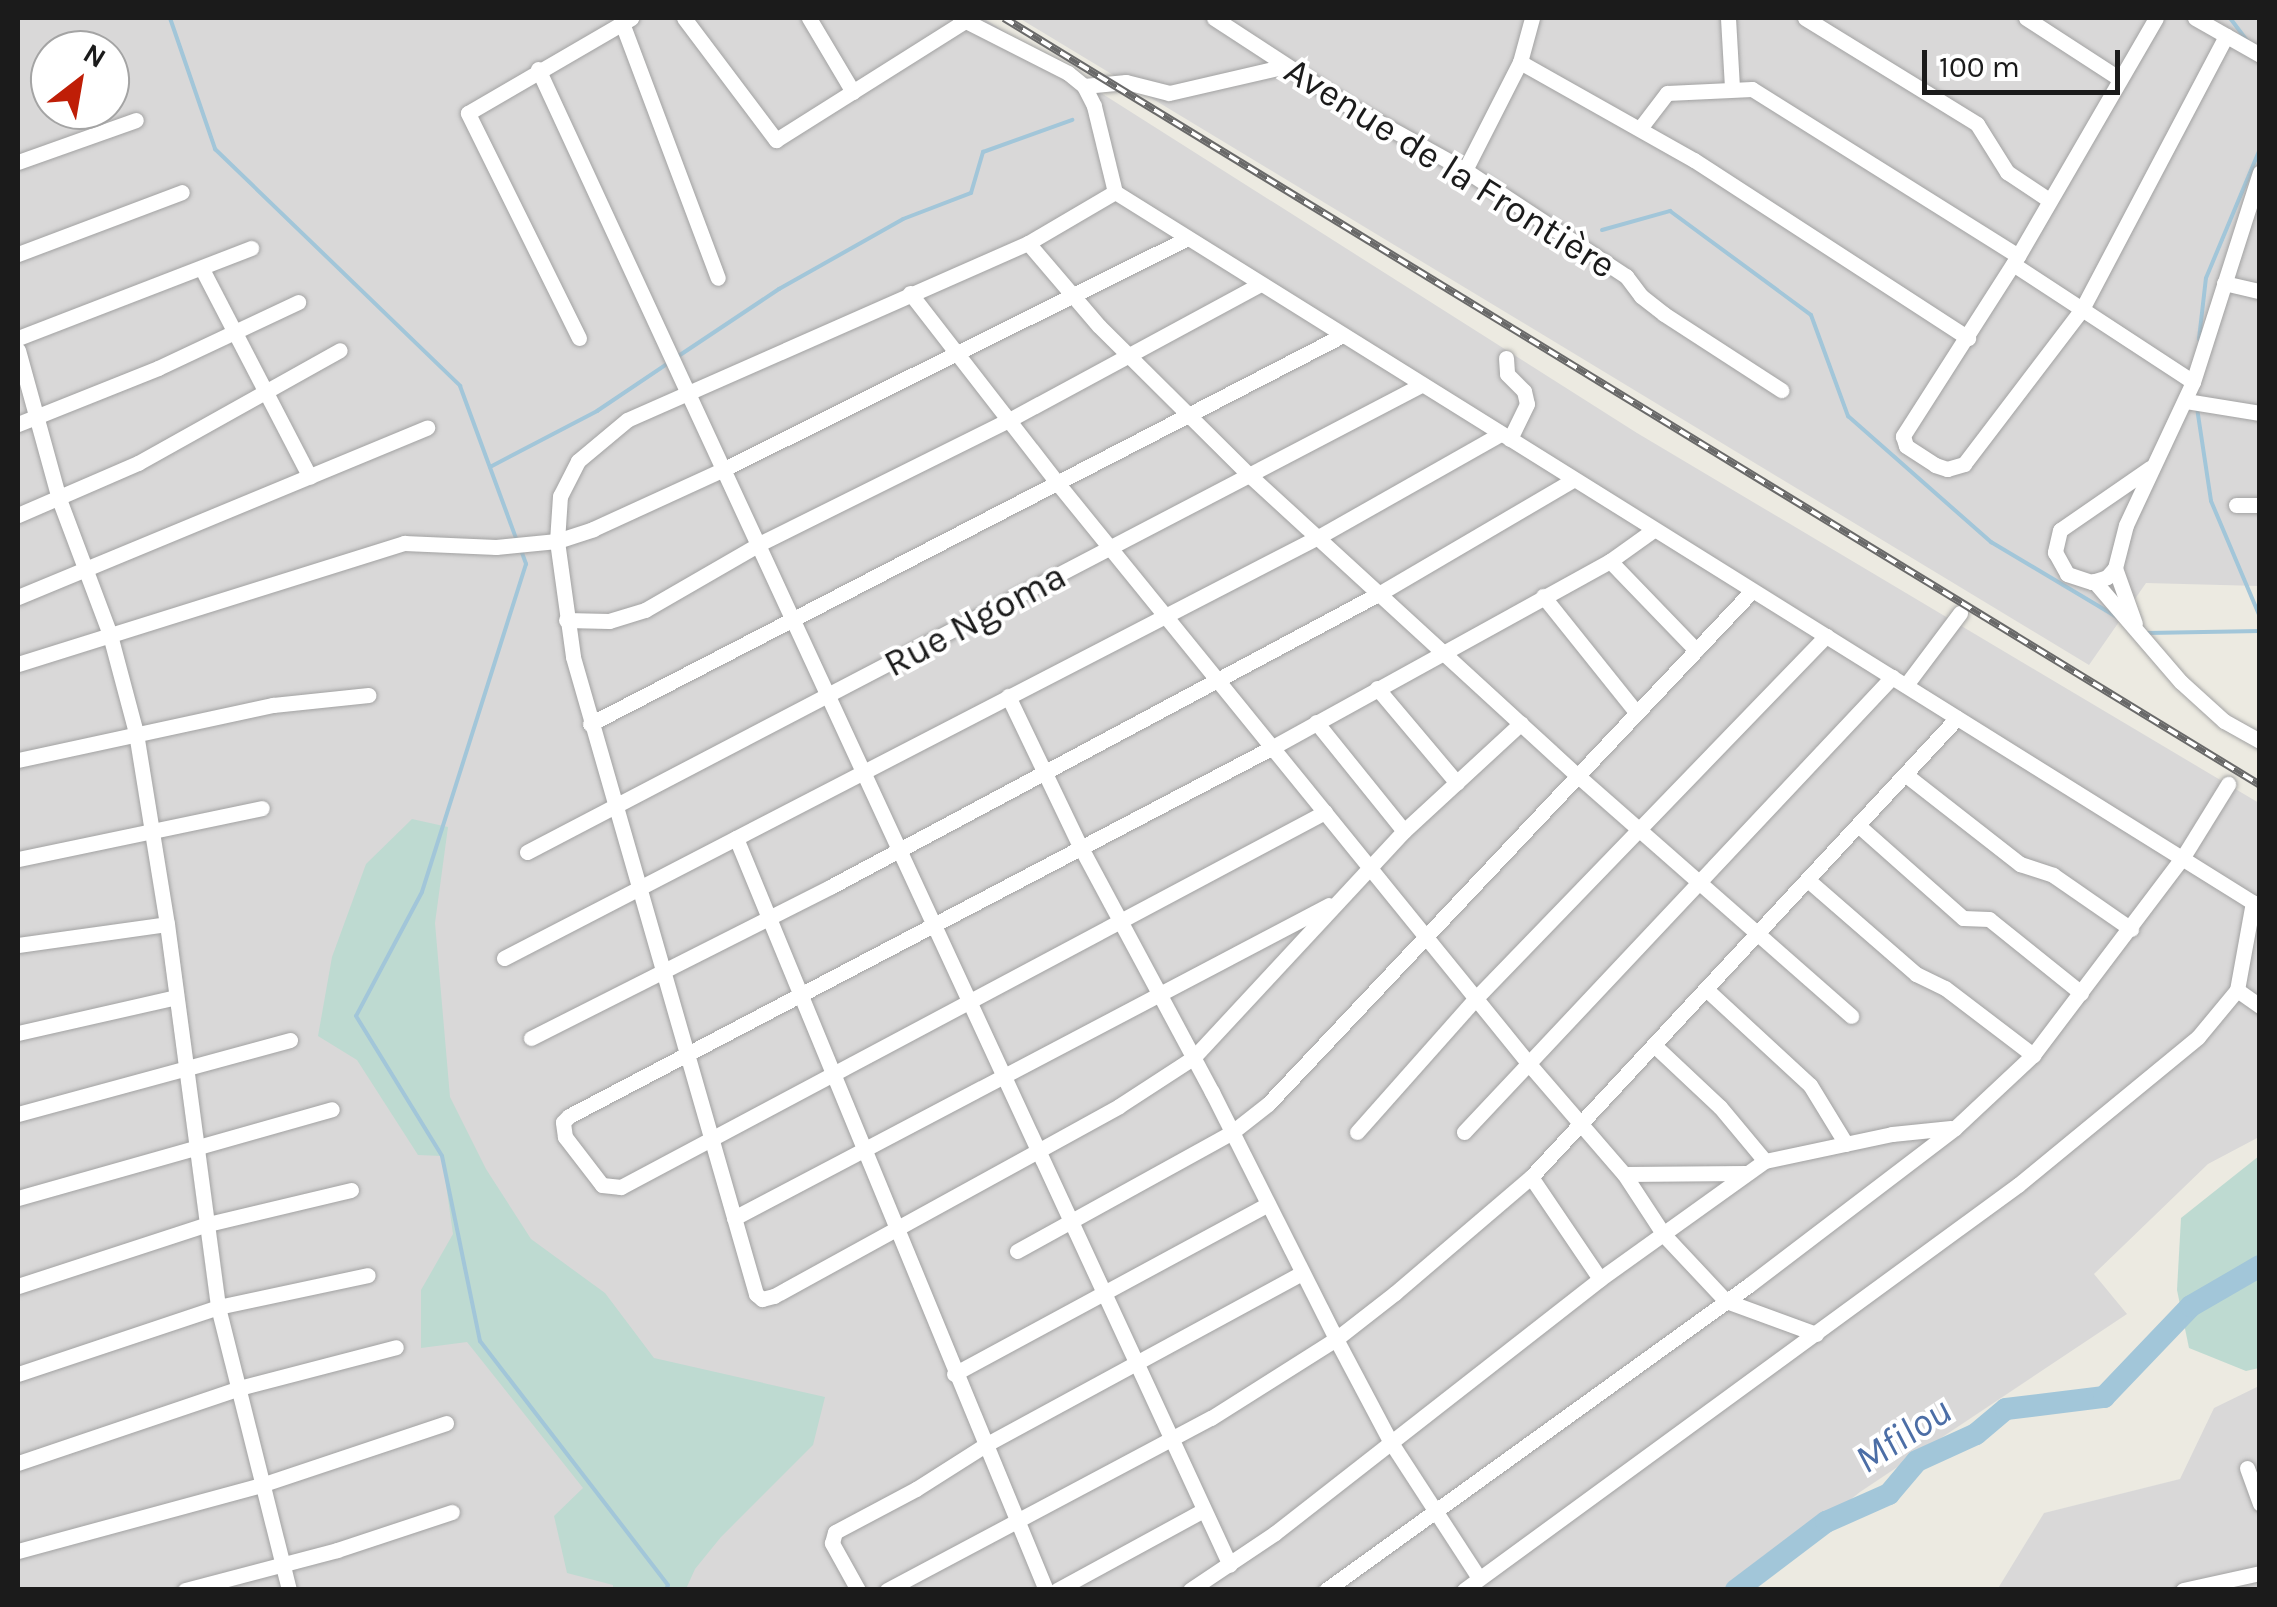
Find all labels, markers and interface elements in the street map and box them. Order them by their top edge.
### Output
north arrow [30,30,130,130]
scale bar [1927,30,2124,92]
text: N [78,36,112,75]
street label: Avenue de la Frontière [1276,48,1624,288]
text: 100 m [1939,49,2020,85]
street label: Rue Ngoma [876,553,1074,687]
water label: Mfilou [1846,1386,1960,1484]

